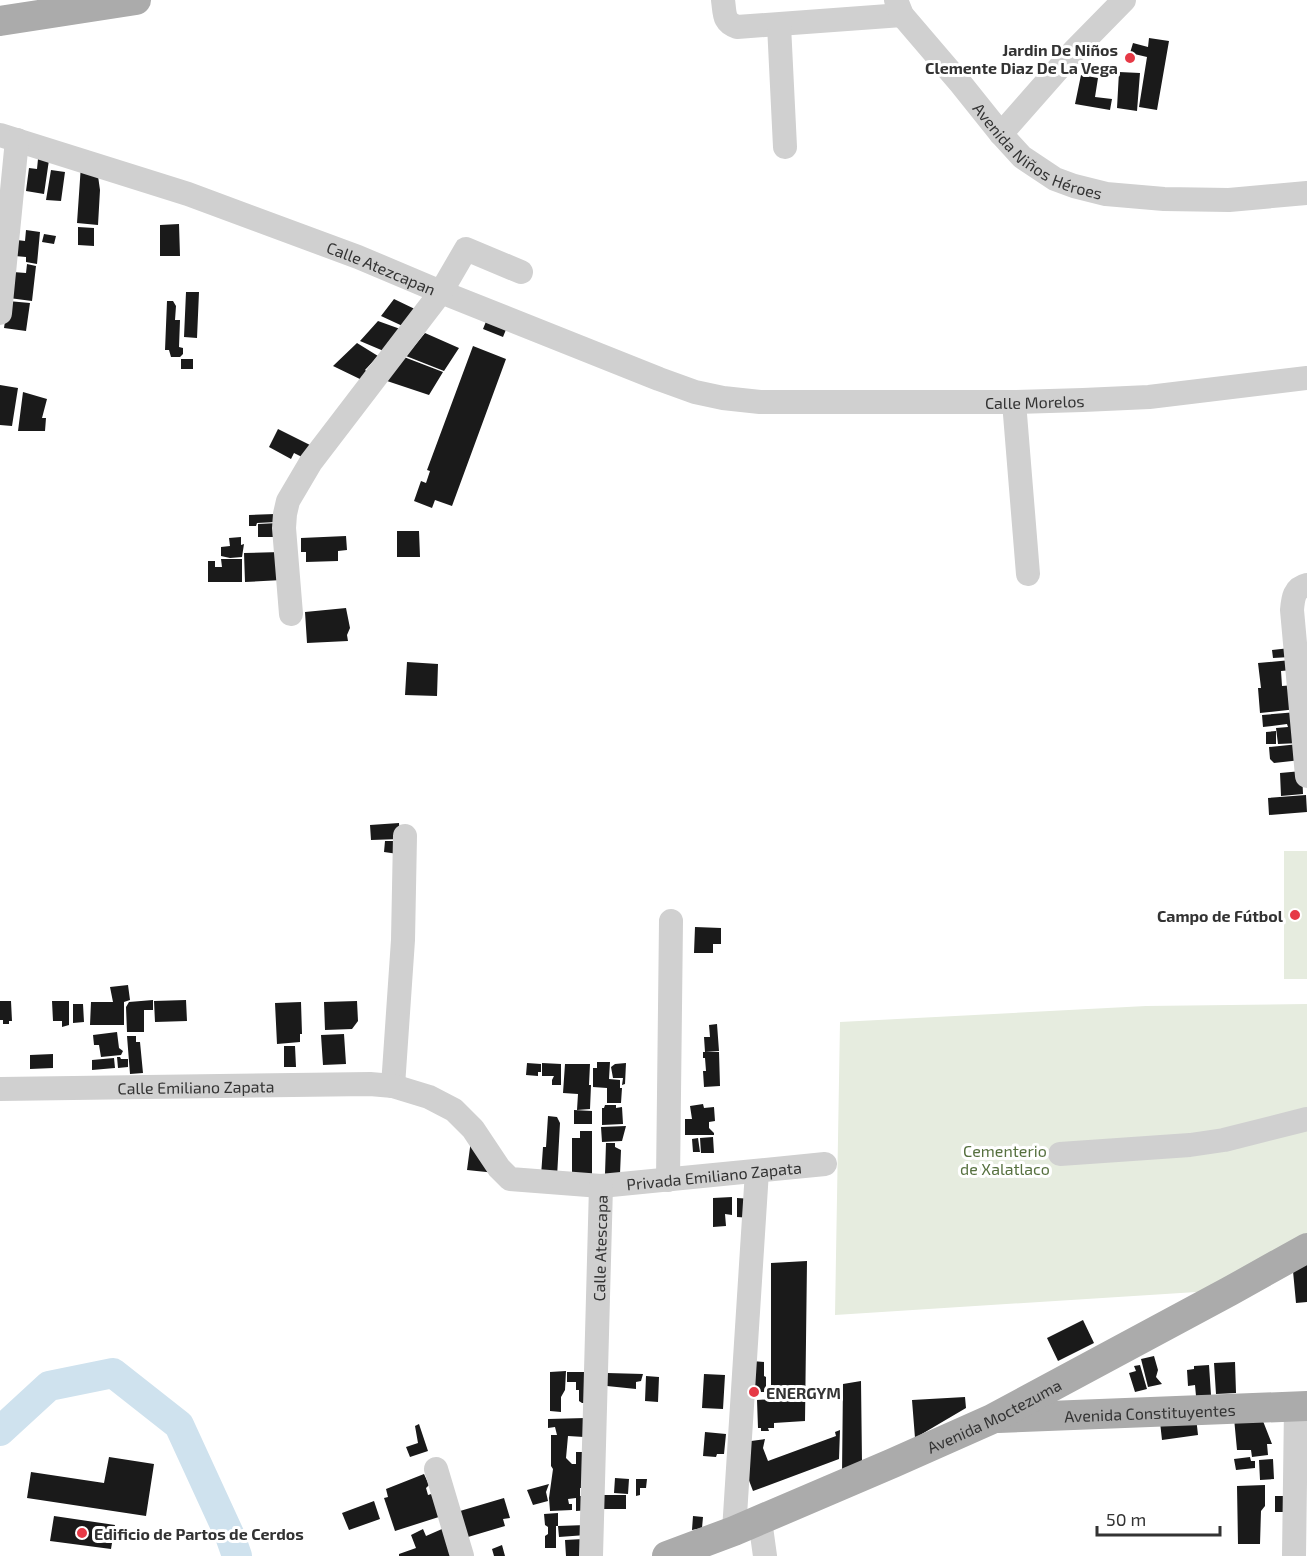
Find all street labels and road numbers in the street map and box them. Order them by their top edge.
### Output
street label: Avenida Niños Héroes [970,98,1104,202]
street label: Calle Atezcapan [324,237,439,298]
street label: Calle Morelos [985,390,1085,412]
street label: Calle Emiliano Zapata [117,1076,275,1097]
street label: Privada Emiliano Zapata [625,1157,802,1193]
street label: Calle Atescapa [588,1195,610,1302]
street label: Avenida Moctezuma [924,1374,1064,1456]
street label: Avenida Constituyentes [1064,1399,1236,1425]

